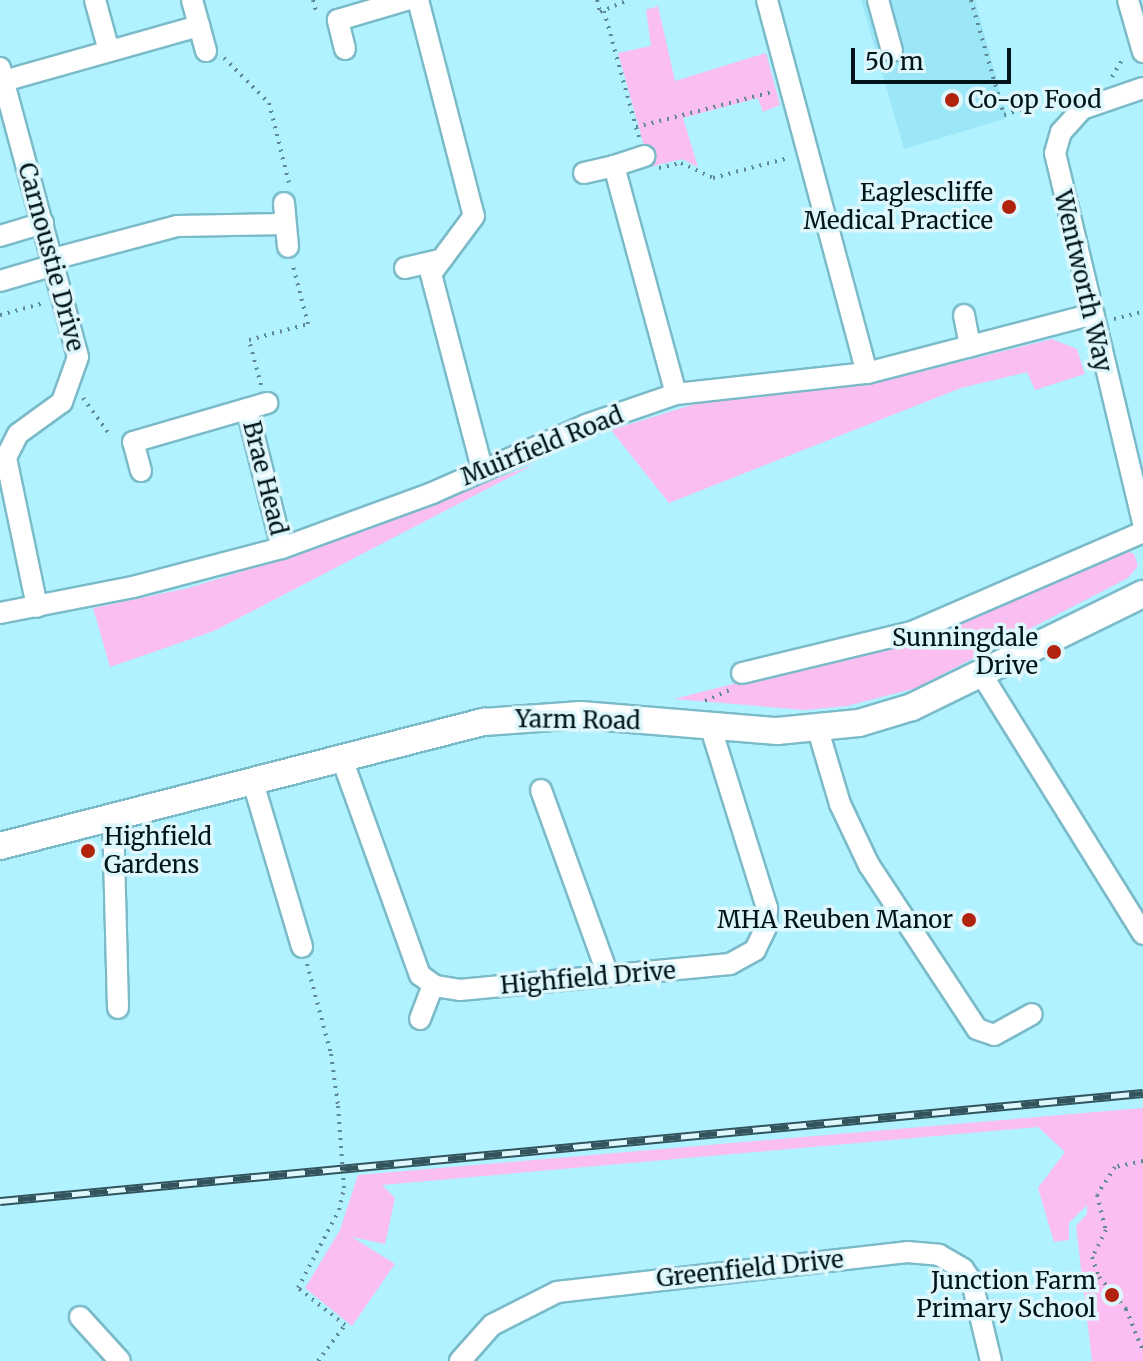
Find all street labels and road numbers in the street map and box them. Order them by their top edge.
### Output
street label: Carnoustie Drive [12,160,90,354]
street label: Wentworth Way [1048,187,1118,375]
street label: Muirfield Road [457,400,627,492]
street label: Brae Head [237,418,293,538]
street label: Yarm Road [515,705,641,735]
street label: Highfield Drive [499,956,677,1000]
street label: Greenfield Drive [655,1245,845,1293]

